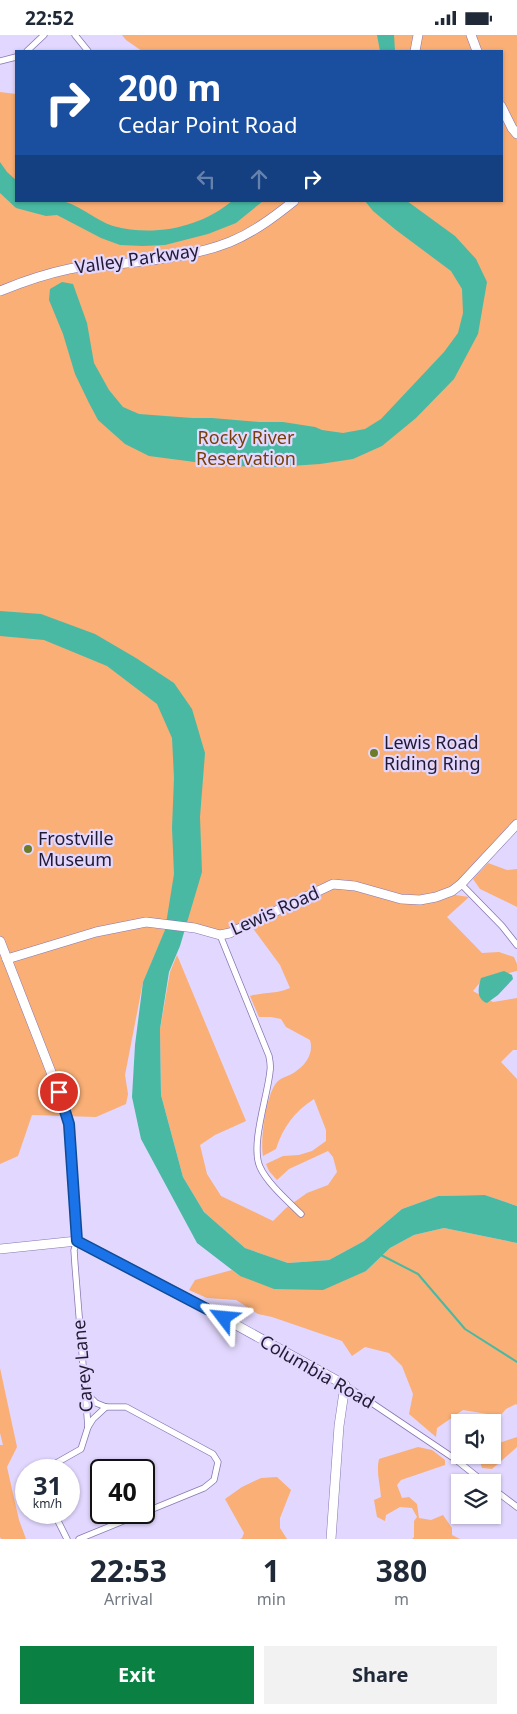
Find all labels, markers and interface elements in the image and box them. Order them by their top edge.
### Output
text: 22:52 [25,5,74,31]
text: 200 m [118,64,221,111]
icon: right [35,70,100,135]
text: Cedar Point Road [118,109,297,139]
icon: left [192,165,220,193]
icon: ahead [245,165,273,193]
icon: right [298,165,326,193]
street label: Valley Parkway [73,237,201,279]
park label: Rocky River Reservation [196,425,296,470]
place label: Lewis Road Riding Ring [384,730,480,775]
marker: Lewis Road Riding Ring [368,747,380,759]
place label: Frostville Museum [38,826,114,871]
marker: Frostville Museum [22,843,34,855]
street label: Lewis Road [227,880,323,940]
pin [38,1071,80,1113]
icon: arrive [45,1078,73,1106]
position arrow [197,1291,249,1343]
street label: Carey Lane [66,1319,98,1413]
street label: Columbia Road [256,1329,379,1414]
map controls [451,1414,501,1524]
button: sound [451,1414,501,1464]
speed limit sign: 40 [90,1459,155,1524]
text: 31 [33,1468,62,1502]
button: layers [451,1474,501,1524]
text: km/h [33,1495,62,1512]
text: 22:53 [90,1550,167,1591]
text: 1 [263,1550,280,1591]
text: 380 [376,1550,427,1591]
text: Arrival [104,1588,153,1610]
text: min [257,1588,286,1610]
text: m [394,1588,409,1610]
button: Exit [20,1646,254,1704]
button: Share [264,1646,497,1704]

